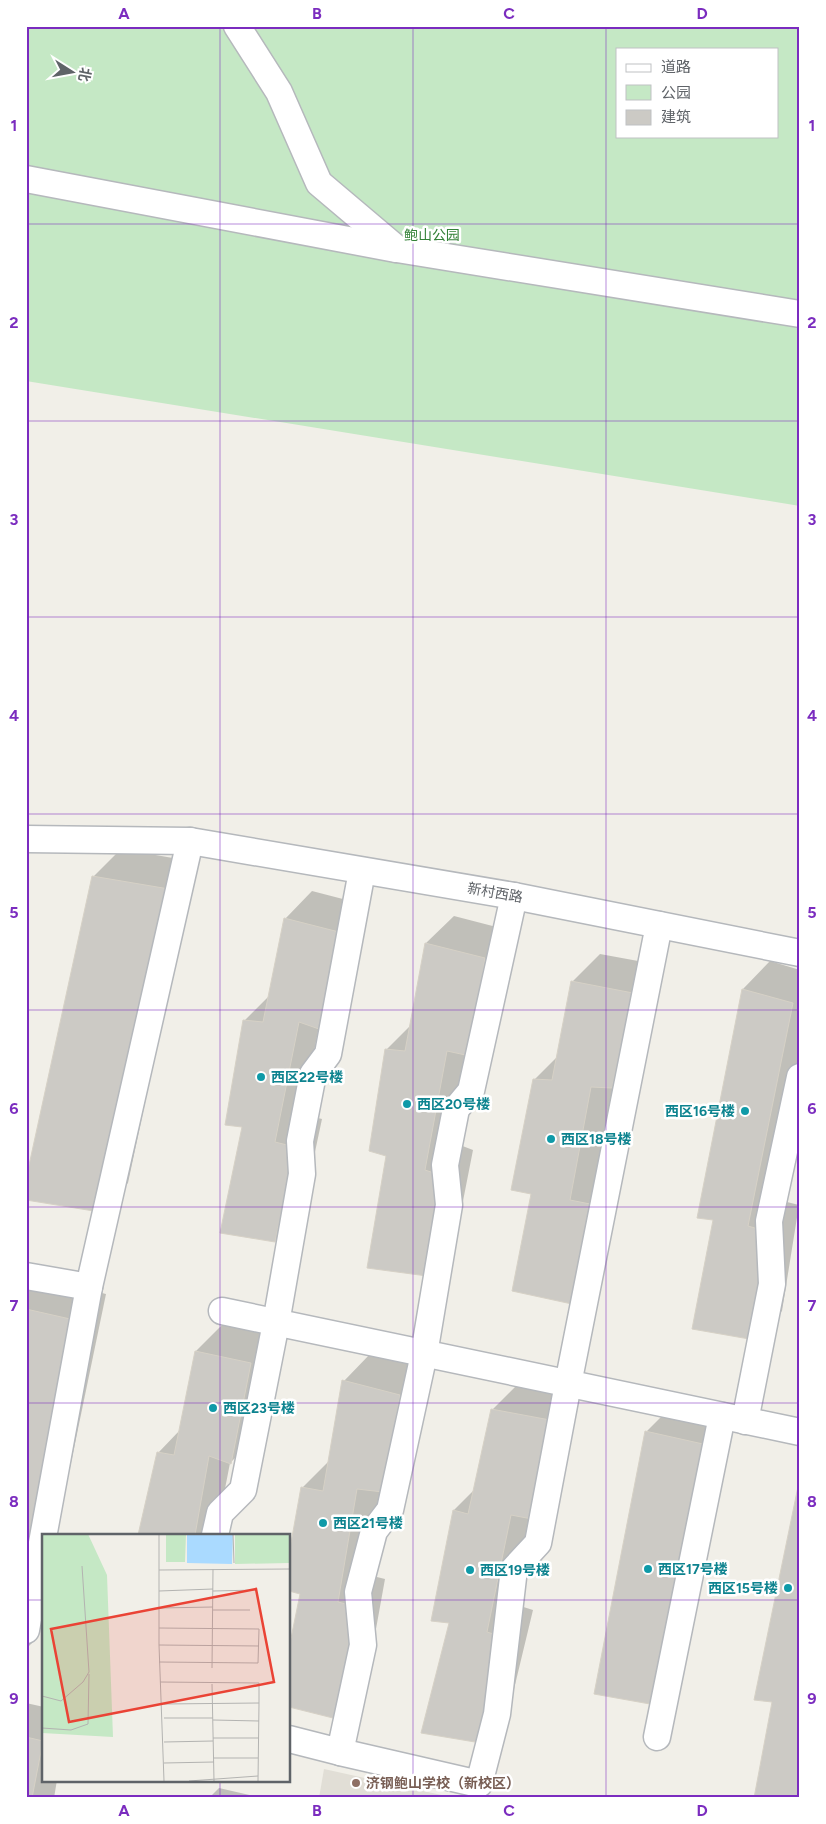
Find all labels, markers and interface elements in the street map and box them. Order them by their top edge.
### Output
text: A [118,4,130,23]
text: B [312,4,322,23]
text: C [503,4,515,23]
text: D [696,4,708,23]
north arrow [48,48,98,98]
legend [616,48,778,138]
text: 道路 [661,58,691,76]
text: 北 [75,66,94,83]
text: 公园 [661,84,691,102]
text: 建筑 [661,108,691,126]
text: 1 [11,116,17,135]
text: 1 [809,116,815,135]
park label: 鲍山公园 [404,227,460,244]
text: 2 [9,313,19,332]
text: 2 [807,313,817,332]
text: 3 [10,510,19,529]
text: 3 [808,510,817,529]
text: 4 [9,706,19,725]
text: 4 [807,706,817,725]
street label: 新村西路 [466,880,524,906]
text: 5 [9,903,19,922]
text: 5 [807,903,817,922]
place label: 西区22号楼 [271,1069,343,1086]
marker: 西区22号楼 [255,1071,267,1083]
place label: 西区20号楼 [417,1096,490,1113]
marker: 西区20号楼 [401,1098,413,1110]
text: 6 [9,1099,19,1118]
text: 6 [807,1099,817,1118]
place label: 西区16号楼 [665,1103,735,1120]
marker: 西区16号楼 [739,1105,751,1117]
place label: 西区18号楼 [561,1131,631,1148]
marker: 西区18号楼 [545,1133,557,1145]
text: 7 [10,1296,19,1315]
text: 7 [808,1296,817,1315]
place label: 西区23号楼 [223,1400,295,1417]
marker: 西区23号楼 [207,1402,219,1414]
text: 8 [9,1492,19,1511]
text: 8 [807,1492,817,1511]
place label: 西区21号楼 [333,1515,403,1532]
marker: 西区21号楼 [317,1517,329,1529]
inset map [42,1534,290,1782]
place label: 西区17号楼 [658,1561,728,1578]
place label: 西区19号楼 [480,1562,550,1579]
marker: 西区17号楼 [642,1563,654,1575]
marker: 西区19号楼 [464,1564,476,1576]
place label: 西区15号楼 [708,1580,778,1597]
marker: 西区15号楼 [782,1582,794,1594]
text: 9 [9,1689,19,1708]
text: 9 [807,1689,817,1708]
place label: 济钢鲍山学校（新校区） [366,1775,520,1792]
marker: 济钢鲍山学校（新校区） [350,1777,362,1789]
text: A [118,1801,130,1820]
text: B [312,1801,322,1820]
text: C [503,1801,515,1820]
text: D [696,1801,708,1820]

